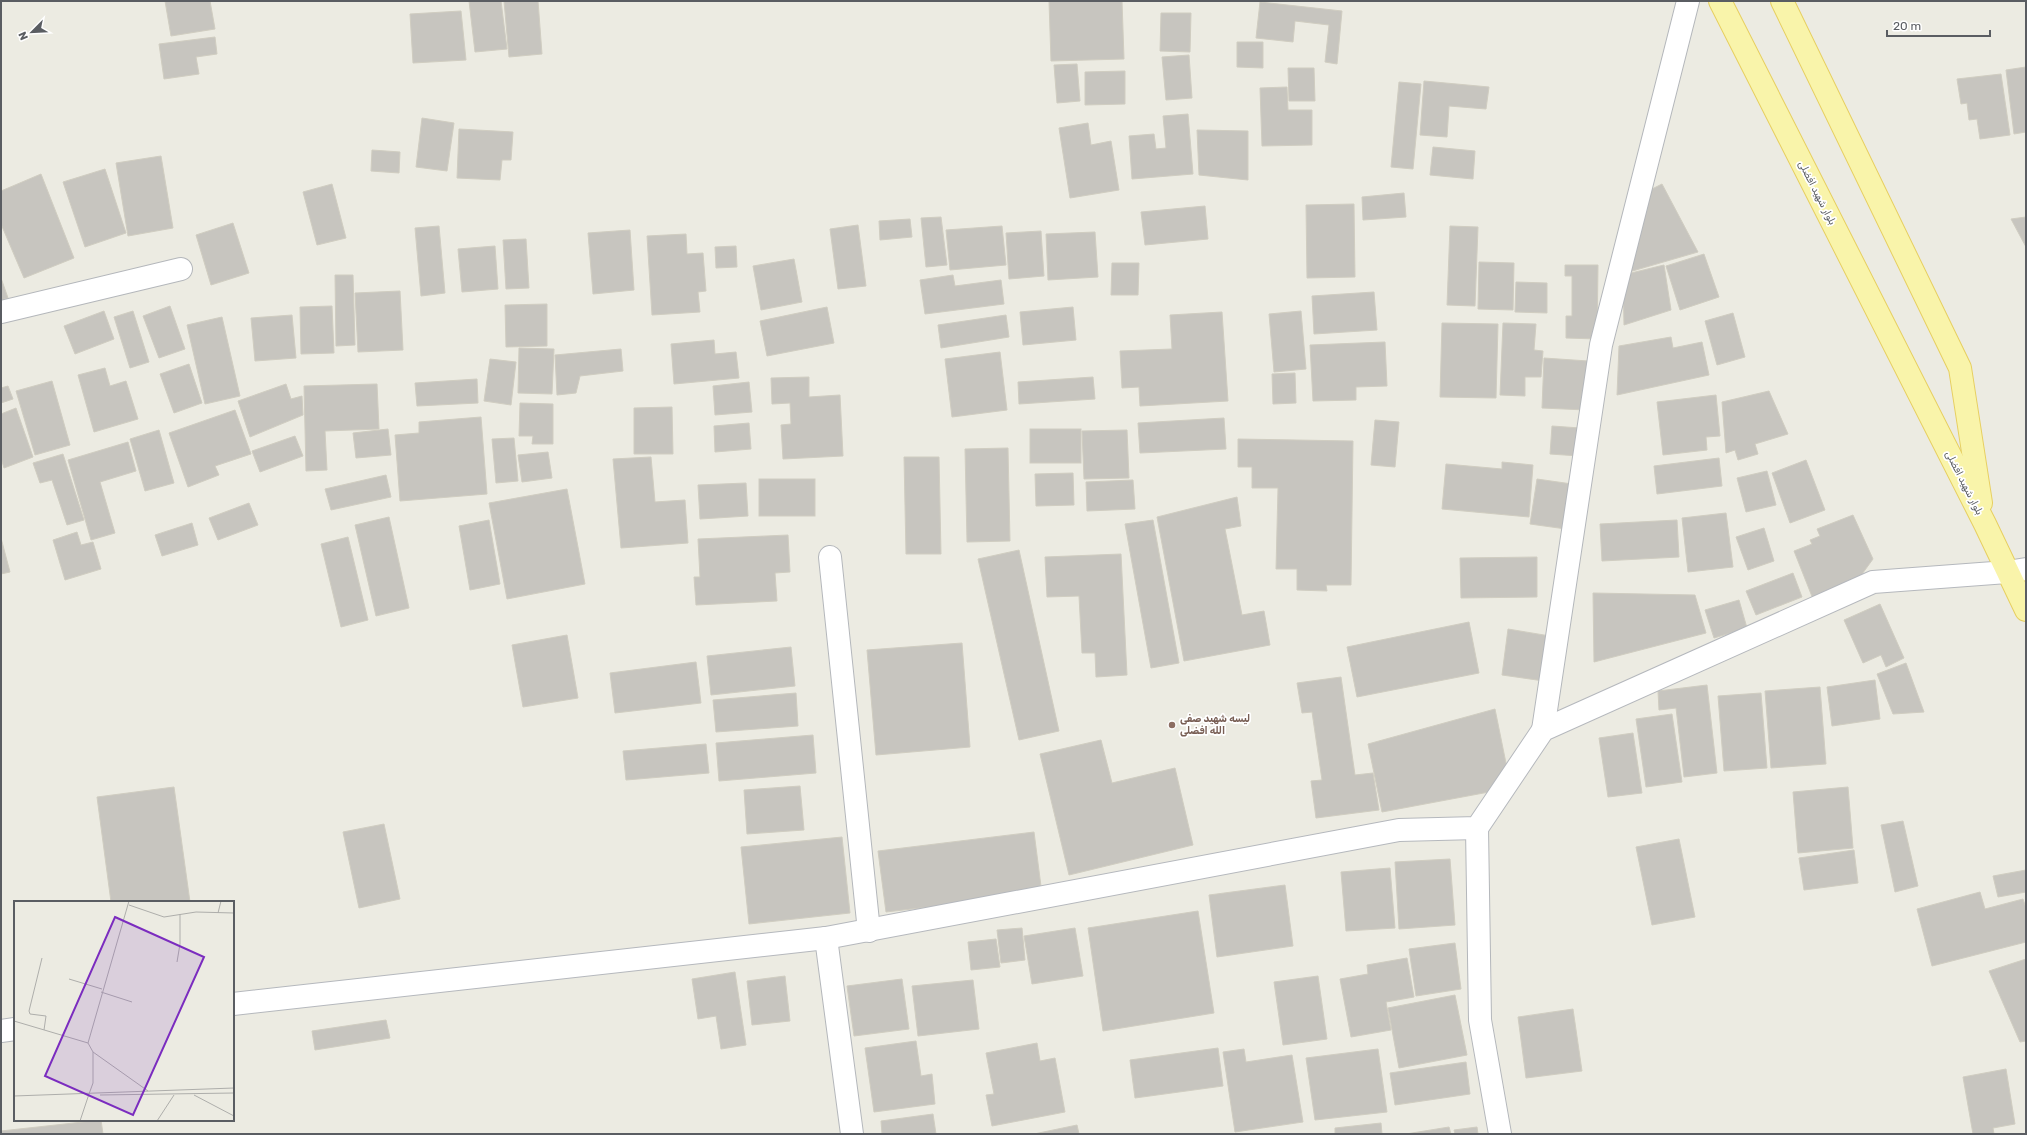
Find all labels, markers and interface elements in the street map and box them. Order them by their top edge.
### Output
north arrow [12,12,52,52]
scale bar [1887,12,1990,38]
text: 20 m [1893,19,1921,33]
text: N [16,30,31,42]
street label: بلوار شهید افضلی [1796,159,1838,227]
street label: بلوار شهید افضلی [1943,449,1985,517]
place label: لیسه شهید صفی الله افضلی [1180,713,1250,737]
marker: لیسه شهید صفی الله افضلی [1167,720,1177,730]
inset map [14,901,234,1121]

